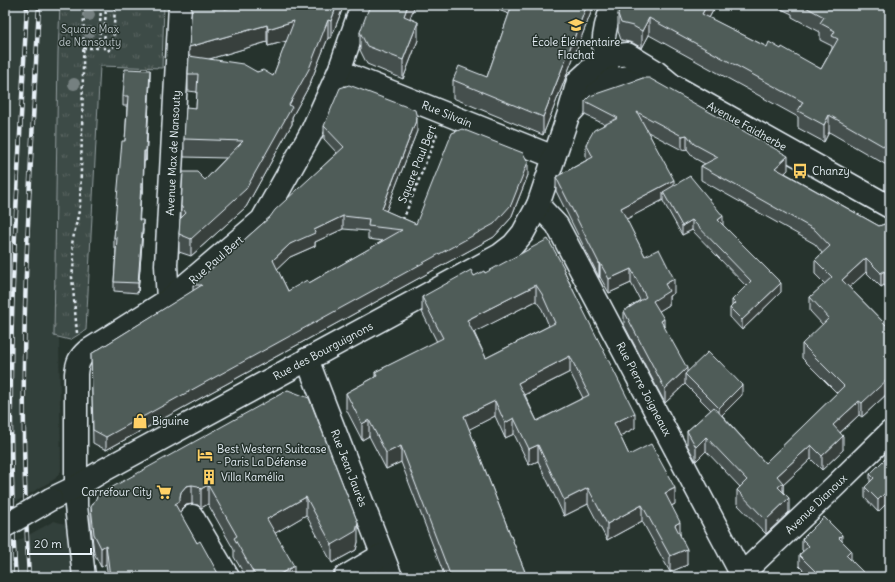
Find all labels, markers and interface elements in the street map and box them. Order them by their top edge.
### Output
school or university icon: École Élémentaire Flachat [567,16,585,34]
park label: Square Max de Nansouty [59,22,121,49]
place label: École Élémentaire Flachat [532,34,620,62]
street label: Avenue Max de Nansouty [163,90,183,216]
street label: Rue Silvain [420,98,474,130]
street label: Avenue Faidherbe [705,98,789,154]
street label: Square Paul Bert [395,123,439,205]
bus stop icon: Chanzy [791,162,809,180]
place label: Chanzy [812,164,850,178]
street label: Rue Paul Bert [186,232,246,287]
street label: Rue des Bourguignons [271,319,375,383]
street label: Rue Pierre Joigneaux [613,339,675,439]
shop icon: Biguine [131,412,149,430]
place label: Biguine [152,414,189,428]
street label: Rue Jean Jaurès [328,427,370,509]
place label: Best Western Suitcase - Paris La Défense [217,442,326,469]
hotel icon: Best Western Suitcase - Paris La Défense [196,446,214,464]
building icon: Villa Kamélia [200,468,218,486]
place label: Villa Kamélia [221,470,284,484]
street label: Avenue Dianoux [782,471,850,537]
supermarket icon: Carrefour City [155,483,173,501]
place label: Carrefour City [81,485,152,499]
scale bar [28,530,91,556]
text: 20 m [34,536,62,551]

